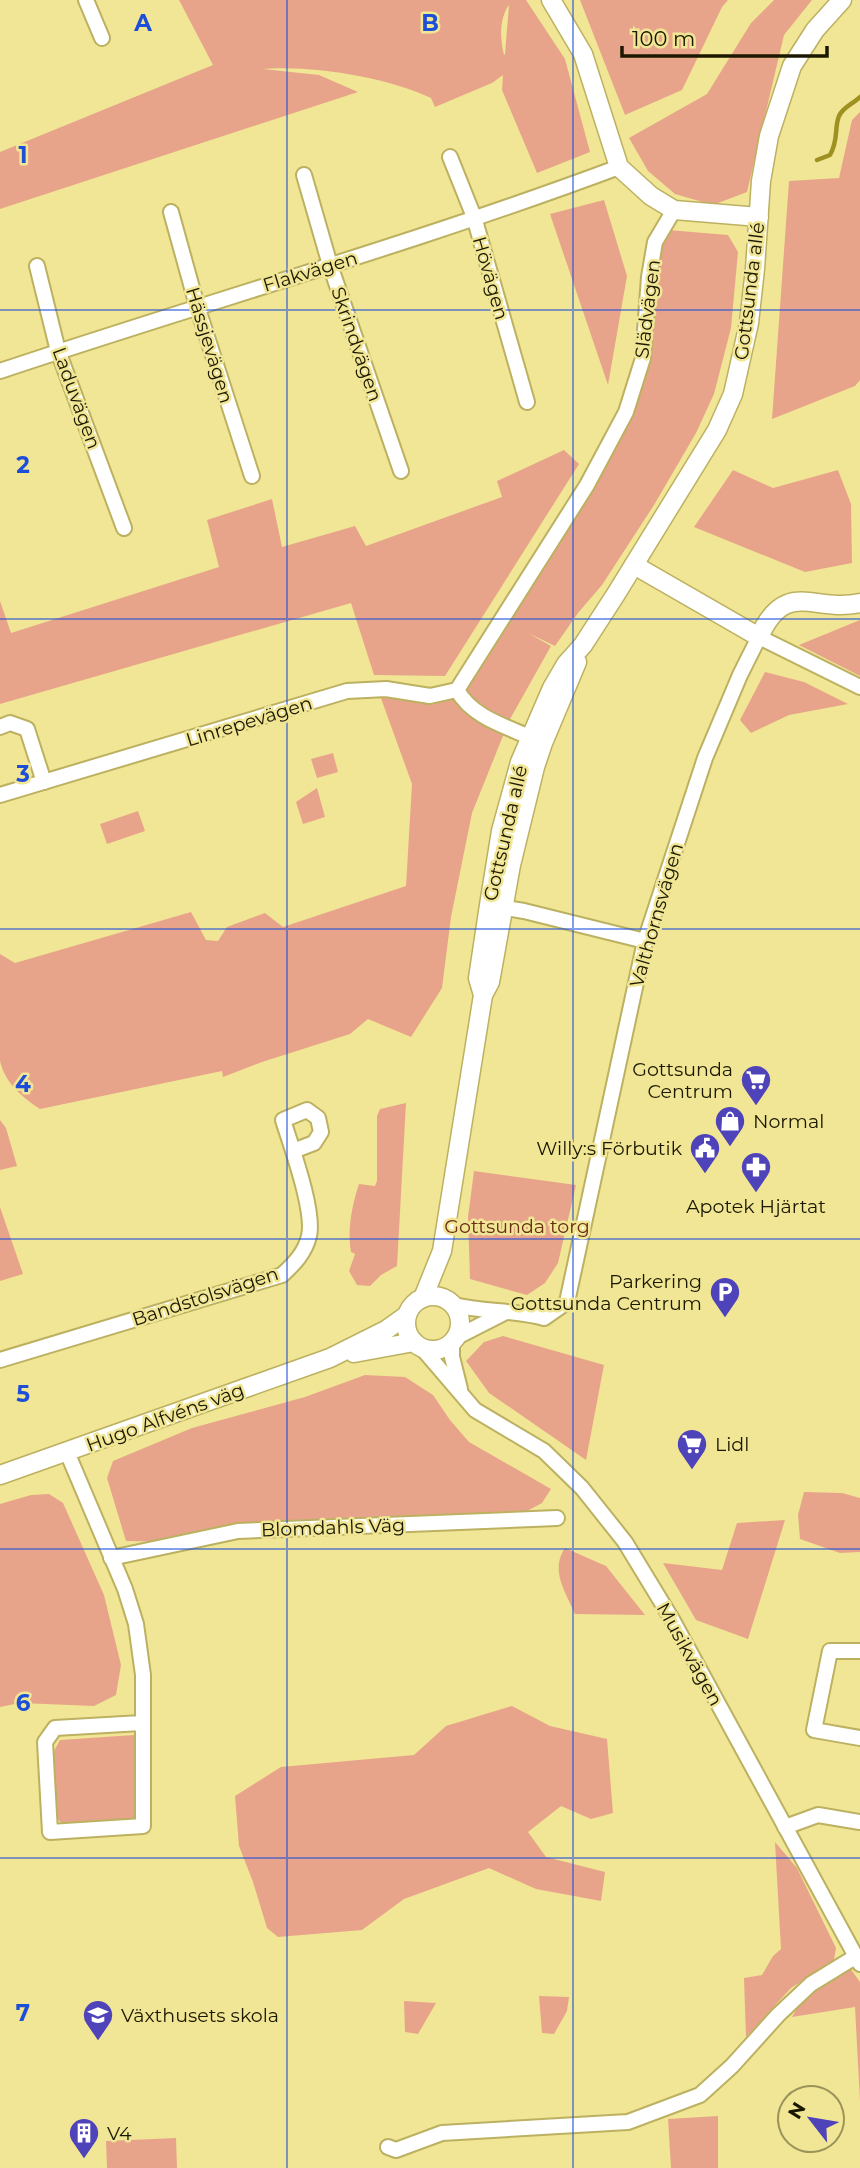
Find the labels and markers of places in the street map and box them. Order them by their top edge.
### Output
place label: Gottsunda Centrum [632,1058,733,1103]
supermarket icon: Gottsunda Centrum [739,1063,773,1107]
shop icon: Normal [713,1104,747,1148]
place label: Normal [753,1110,824,1133]
public building icon: Willy:s Förbutik [688,1131,722,1175]
place label: Willy:s Förbutik [536,1137,683,1160]
pharmacy icon: Apotek Hjärtat [739,1150,773,1194]
place label: Apotek Hjärtat [686,1195,826,1218]
place label: Parkering Gottsunda Centrum [511,1270,702,1315]
parking icon: Parkering Gottsunda Centrum [708,1275,742,1319]
supermarket icon: Lidl [675,1427,709,1471]
place label: Lidl [715,1433,749,1456]
school or university icon: Växthusets skola [81,1998,115,2042]
place label: Växthusets skola [121,2004,279,2027]
building icon: V4 [67,2116,101,2160]
place label: V4 [107,2122,132,2145]

